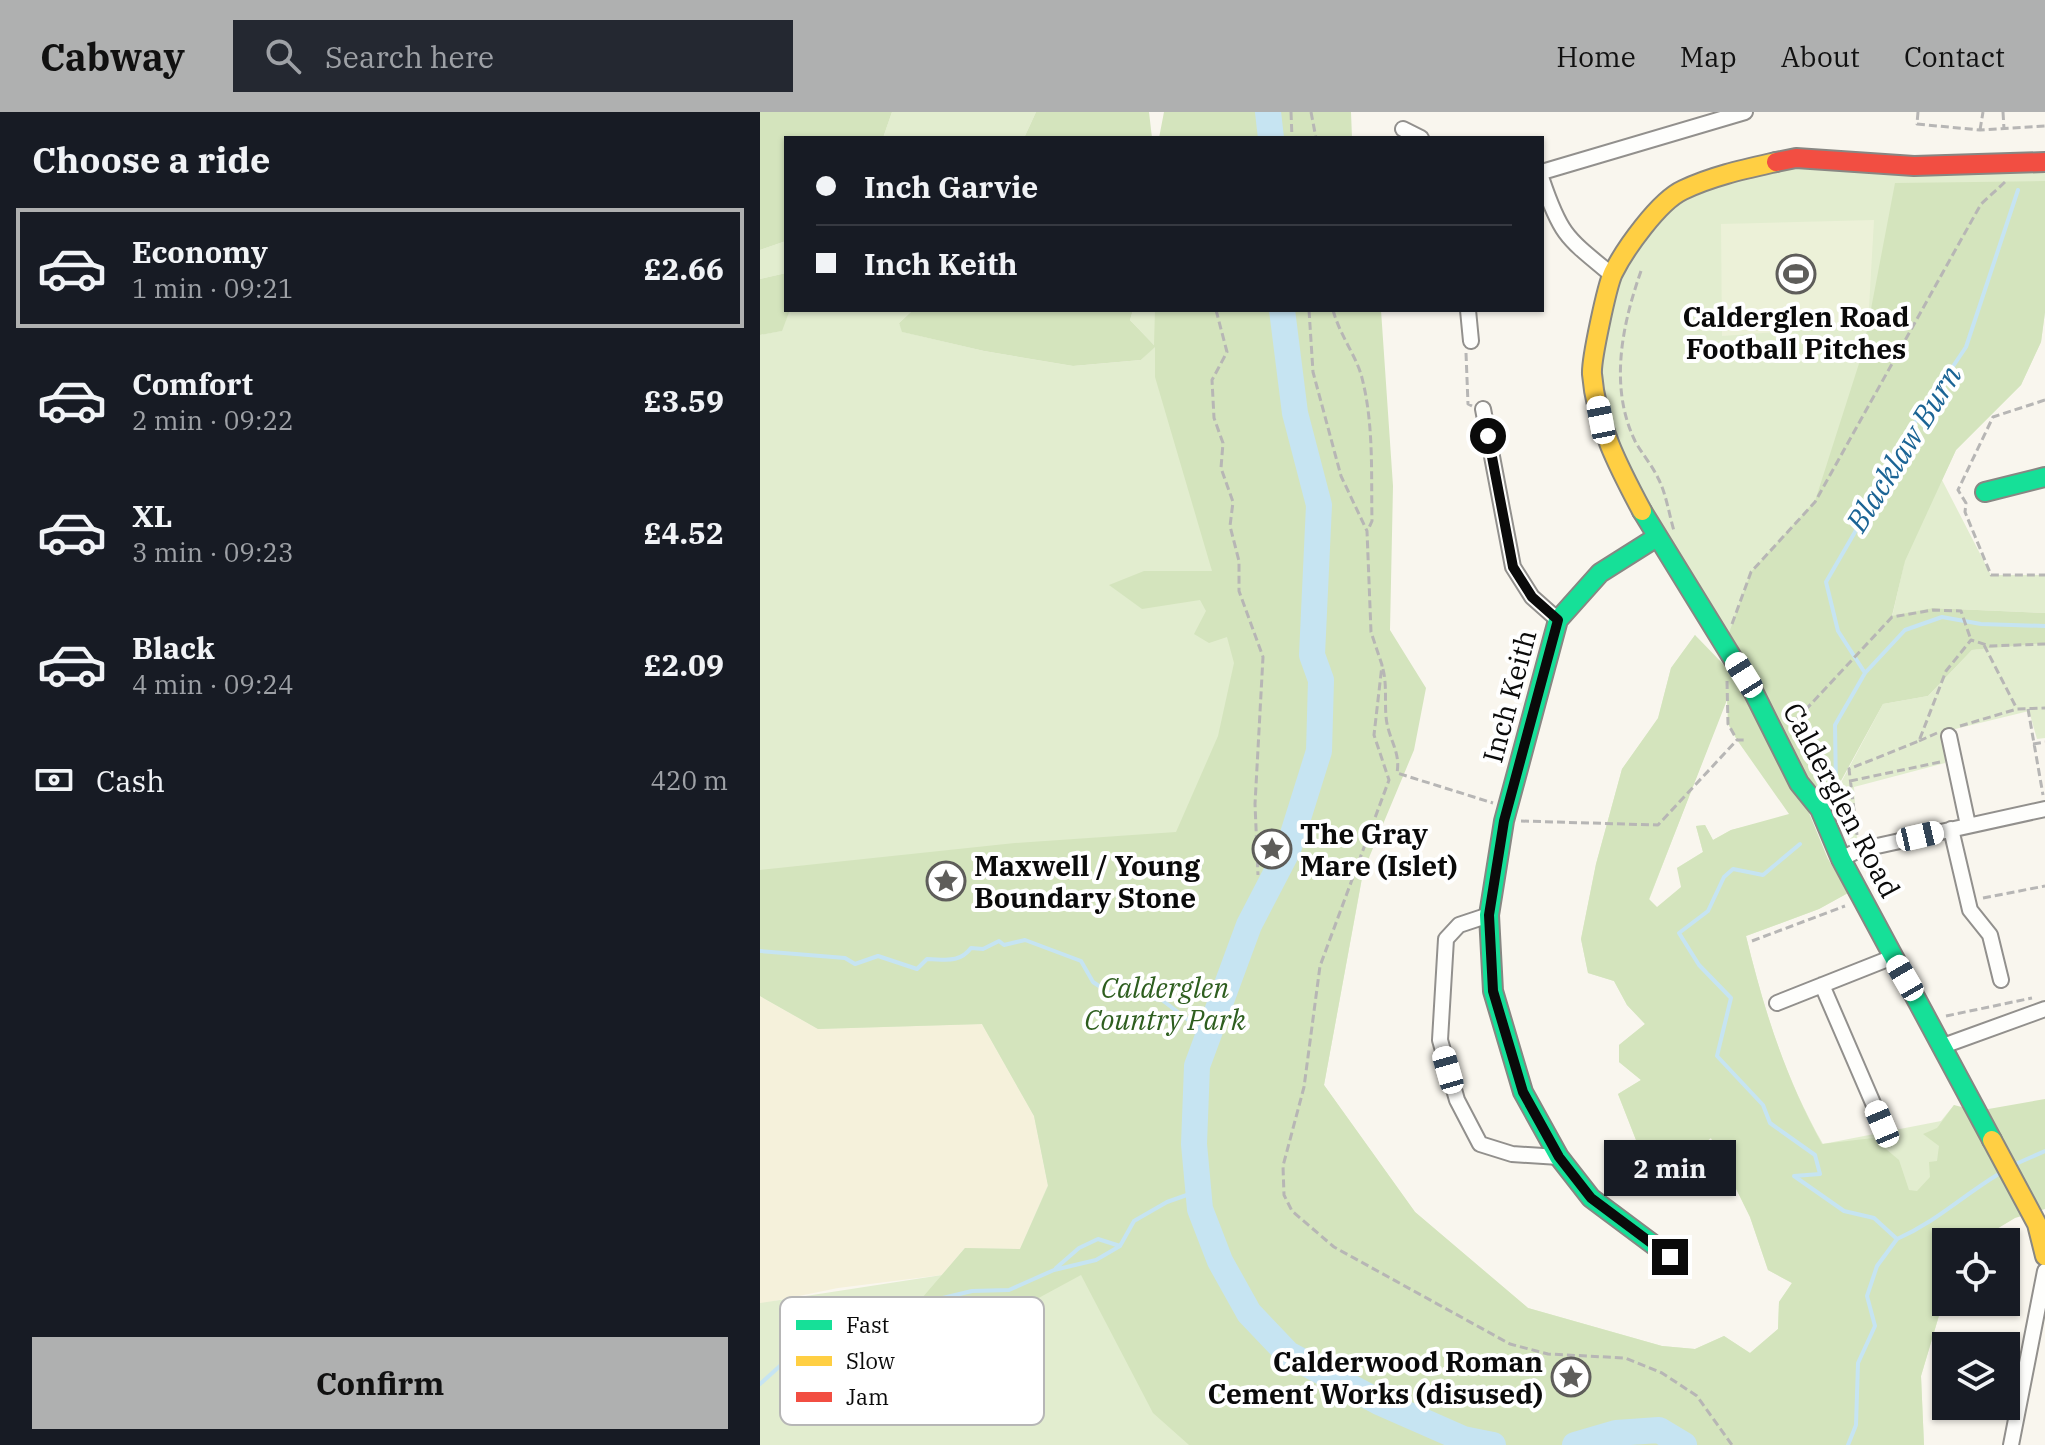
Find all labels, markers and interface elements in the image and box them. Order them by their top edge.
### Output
search box [233,20,793,92]
text: Cabway [40,32,185,81]
icon: search [261,34,305,78]
text: Search here [325,37,494,76]
text: Home [1556,38,1636,75]
text: Map [1680,38,1737,75]
text: About [1781,38,1860,75]
text: Contact [1904,38,2005,75]
text: Choose a ride [32,136,271,183]
text: Inch Garvie [864,167,1038,206]
icon: car [36,232,108,304]
text: Economy [132,232,268,271]
text: Inch Keith [864,244,1018,283]
text: £2.66 [644,249,724,288]
sports icon: Calderglen Road Football Pitches [1775,253,1817,295]
text: 1 min · 09:21 [132,271,294,305]
place label: Calderglen Road Football Pitches [1682,298,1910,367]
water label: Blacklaw Burn [1836,358,1970,539]
icon: car [36,364,108,436]
text: Comfort [132,364,253,403]
text: £3.59 [644,381,724,420]
car [1585,394,1617,446]
text: 2 min · 09:22 [132,403,294,437]
route start [1470,418,1506,454]
icon: car [36,496,108,568]
text: XL [132,496,172,535]
text: £4.52 [644,513,724,552]
text: 3 min · 09:23 [132,535,294,569]
street label: Inch Keith [1473,625,1545,767]
icon: car [36,628,108,700]
text: Black [132,628,215,667]
text: £2.09 [644,645,724,684]
car [1721,648,1767,702]
text: 4 min · 09:24 [132,667,294,701]
street label: Calderglen Road [1775,696,1909,904]
icon: cash [32,758,76,802]
text: Cash [96,761,165,800]
text: 420 m [650,763,728,797]
place label: The Gray Mare (Islet) [1300,815,1458,884]
car [1894,819,1946,853]
place icon: The Gray Mare (Islet) [1251,828,1293,870]
place label: Maxwell / Young Boundary Stone [974,847,1201,916]
place icon: Maxwell / Young Boundary Stone [925,860,967,902]
car [1883,951,1927,1005]
park label: Calderglen Country Park [1084,969,1246,1038]
car [1430,1044,1466,1096]
car [1862,1097,1902,1151]
callout: 2 min [1604,1141,1736,1197]
text: 2 min [1634,1151,1706,1185]
map controls [1932,1228,2020,1420]
button: locate [1932,1228,2020,1316]
route end [1652,1239,1688,1275]
legend [780,1297,1044,1425]
text: Fast [846,1310,889,1339]
button: layers [1932,1332,2020,1420]
button: Confirm [32,1337,728,1429]
place label: Calderwood Roman Cement Works (disused) [1208,1343,1543,1412]
text: Slow [846,1346,895,1375]
place icon: Calderwood Roman Cement Works (disused) [1550,1356,1592,1398]
text: Jam [846,1382,889,1411]

